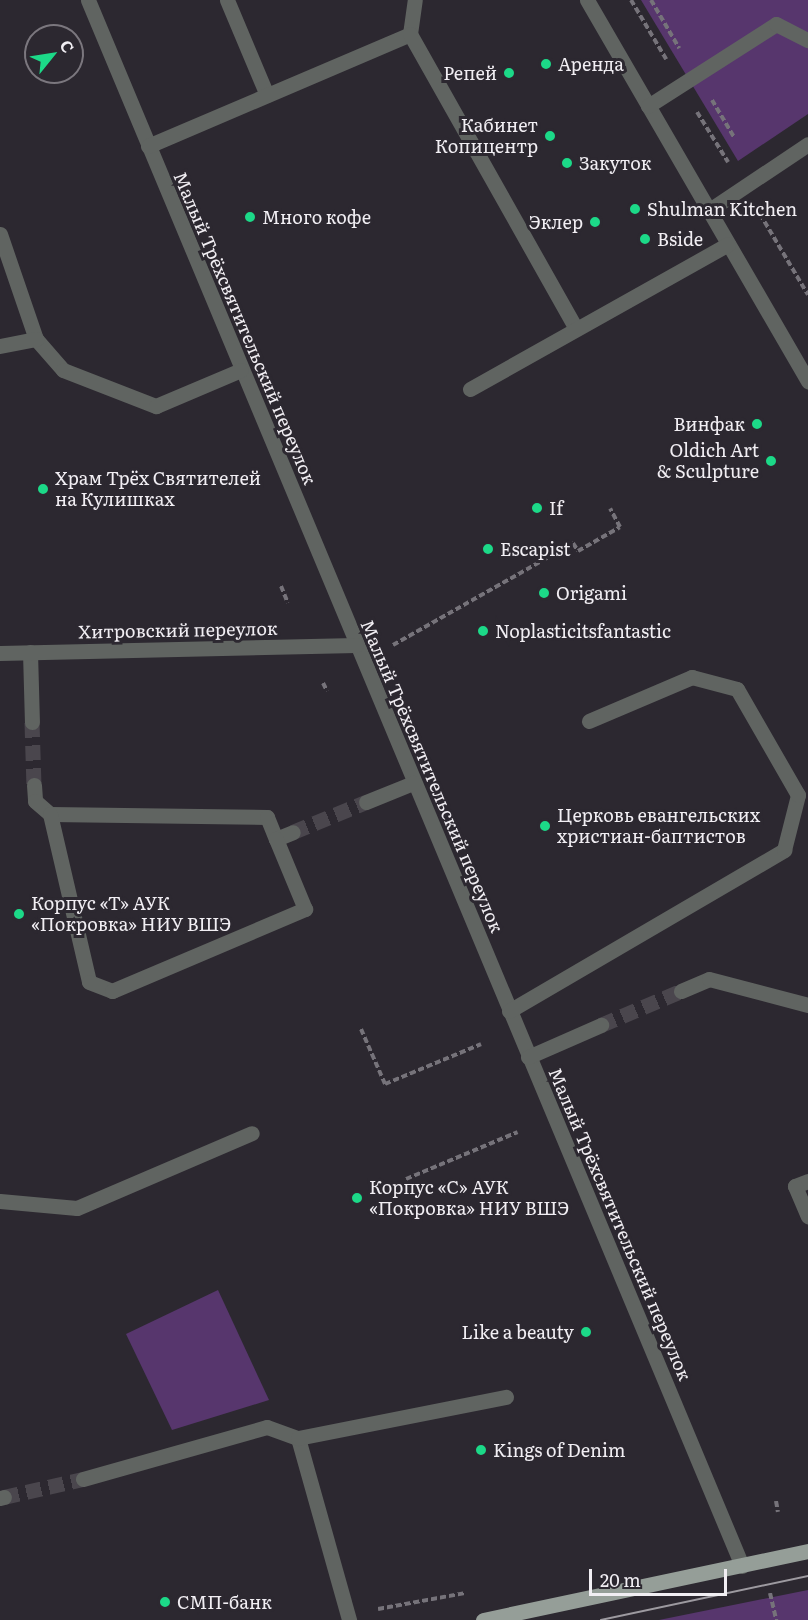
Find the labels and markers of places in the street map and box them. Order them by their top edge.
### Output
place label: Аренда [558,53,624,75]
marker: Аренда [539,57,553,71]
place label: Репей [443,62,497,84]
marker: Репей [502,66,516,80]
place label: Кабинет Копицентр [435,115,538,158]
marker: Кабинет Копицентр [543,129,557,143]
place label: Закуток [579,152,651,174]
marker: Закуток [560,156,574,170]
place label: Shulman Kitchen [647,198,797,220]
marker: Shulman Kitchen [628,202,642,216]
place label: Много кофе [262,206,371,228]
marker: Много кофе [243,210,257,224]
place label: Эклер [529,211,583,233]
marker: Эклер [588,215,602,229]
place label: Bside [657,228,703,250]
marker: Bside [638,232,652,246]
place label: Винфак [673,413,745,435]
marker: Винфак [750,417,764,431]
place label: Oldich Art & Sculpture [657,440,759,482]
marker: Oldich Art & Sculpture [764,454,778,468]
place label: Храм Трёх Святителей на Кулишках [55,468,261,510]
marker: Храм Трёх Святителей на Кулишках [36,482,50,496]
place label: If [549,497,563,519]
marker: If [530,501,544,515]
place label: Escapist [500,538,570,560]
marker: Escapist [481,542,495,556]
place label: Origami [556,582,627,604]
marker: Origami [537,586,551,600]
place label: Noplasticitsfantastic [495,620,671,642]
marker: Noplasticitsfantastic [476,624,490,638]
place label: Церковь евангельских христиан-баптистов [557,805,760,848]
marker: Церковь евангельских христиан-баптистов [538,819,552,833]
place label: Корпус «Т» АУК «Покровка» НИУ ВШЭ [31,893,231,936]
marker: Корпус «Т» АУК «Покровка» НИУ ВШЭ [12,907,26,921]
place label: Корпус «С» АУК «Покровка» НИУ ВШЭ [369,1177,569,1220]
marker: Корпус «С» АУК «Покровка» НИУ ВШЭ [350,1191,364,1205]
place label: Like a beauty [462,1321,574,1343]
marker: Like a beauty [579,1325,593,1339]
place label: Kings of Denim [493,1439,625,1461]
marker: Kings of Denim [474,1443,488,1457]
place label: СМП-банк [177,1591,272,1613]
marker: СМП-банк [158,1595,172,1609]

